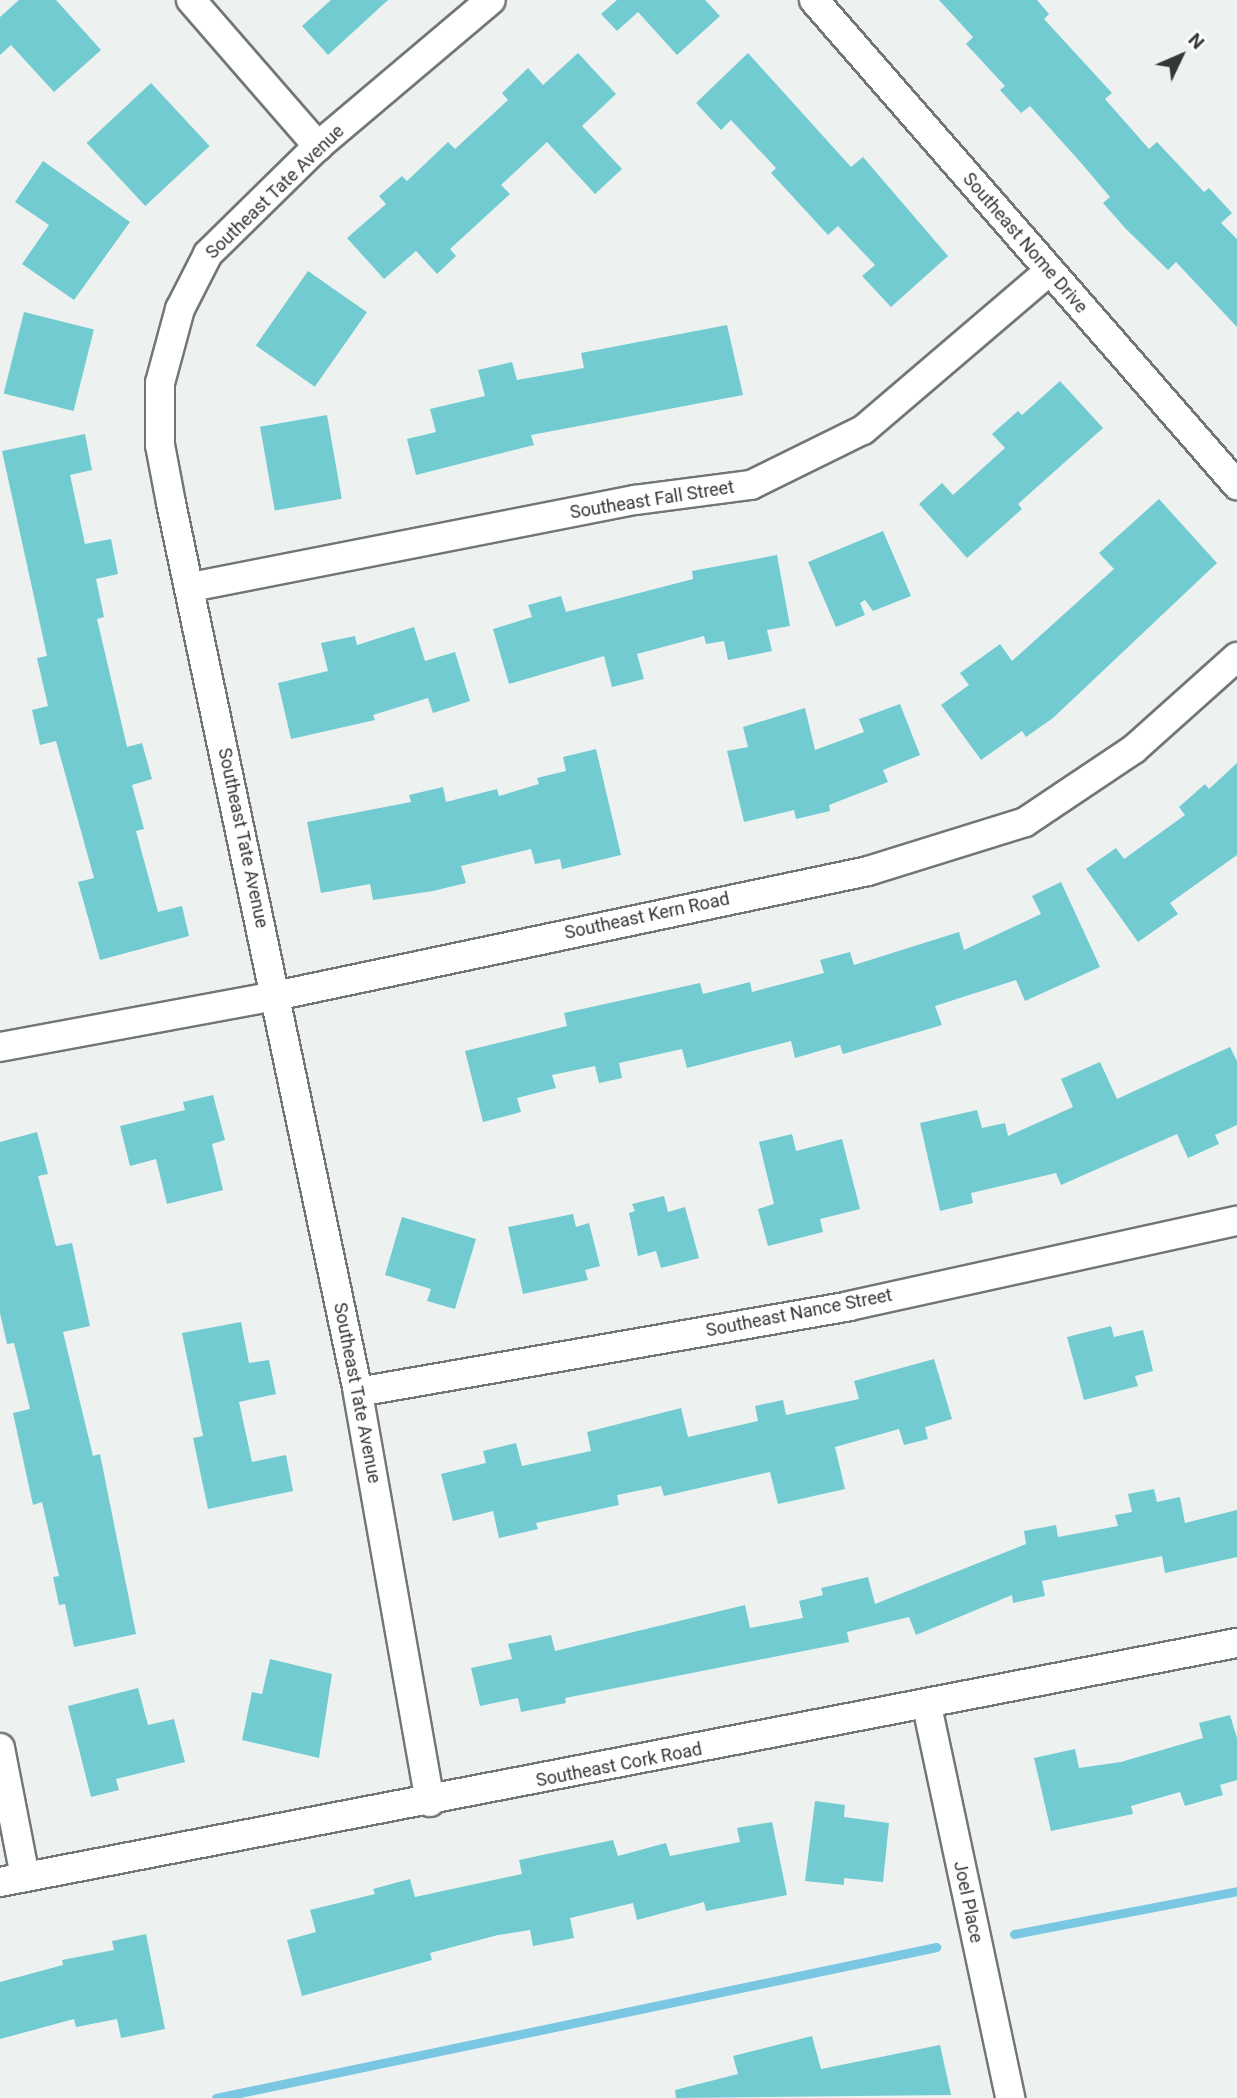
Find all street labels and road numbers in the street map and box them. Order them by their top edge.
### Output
street label: Southeast Tate Avenue [201,120,349,264]
street label: Southeast Nome Drive [958,168,1092,318]
street label: Southeast Fall Street [568,476,736,524]
street label: Southeast Tate Avenue [213,746,273,930]
street label: Southeast Kern Road [563,888,731,944]
street label: Southeast Nance Street [704,1284,894,1342]
street label: Southeast Tate Avenue [329,1301,385,1485]
street label: Southeast Cork Road [534,1738,704,1792]
street label: Joel Place [949,1859,987,1945]

